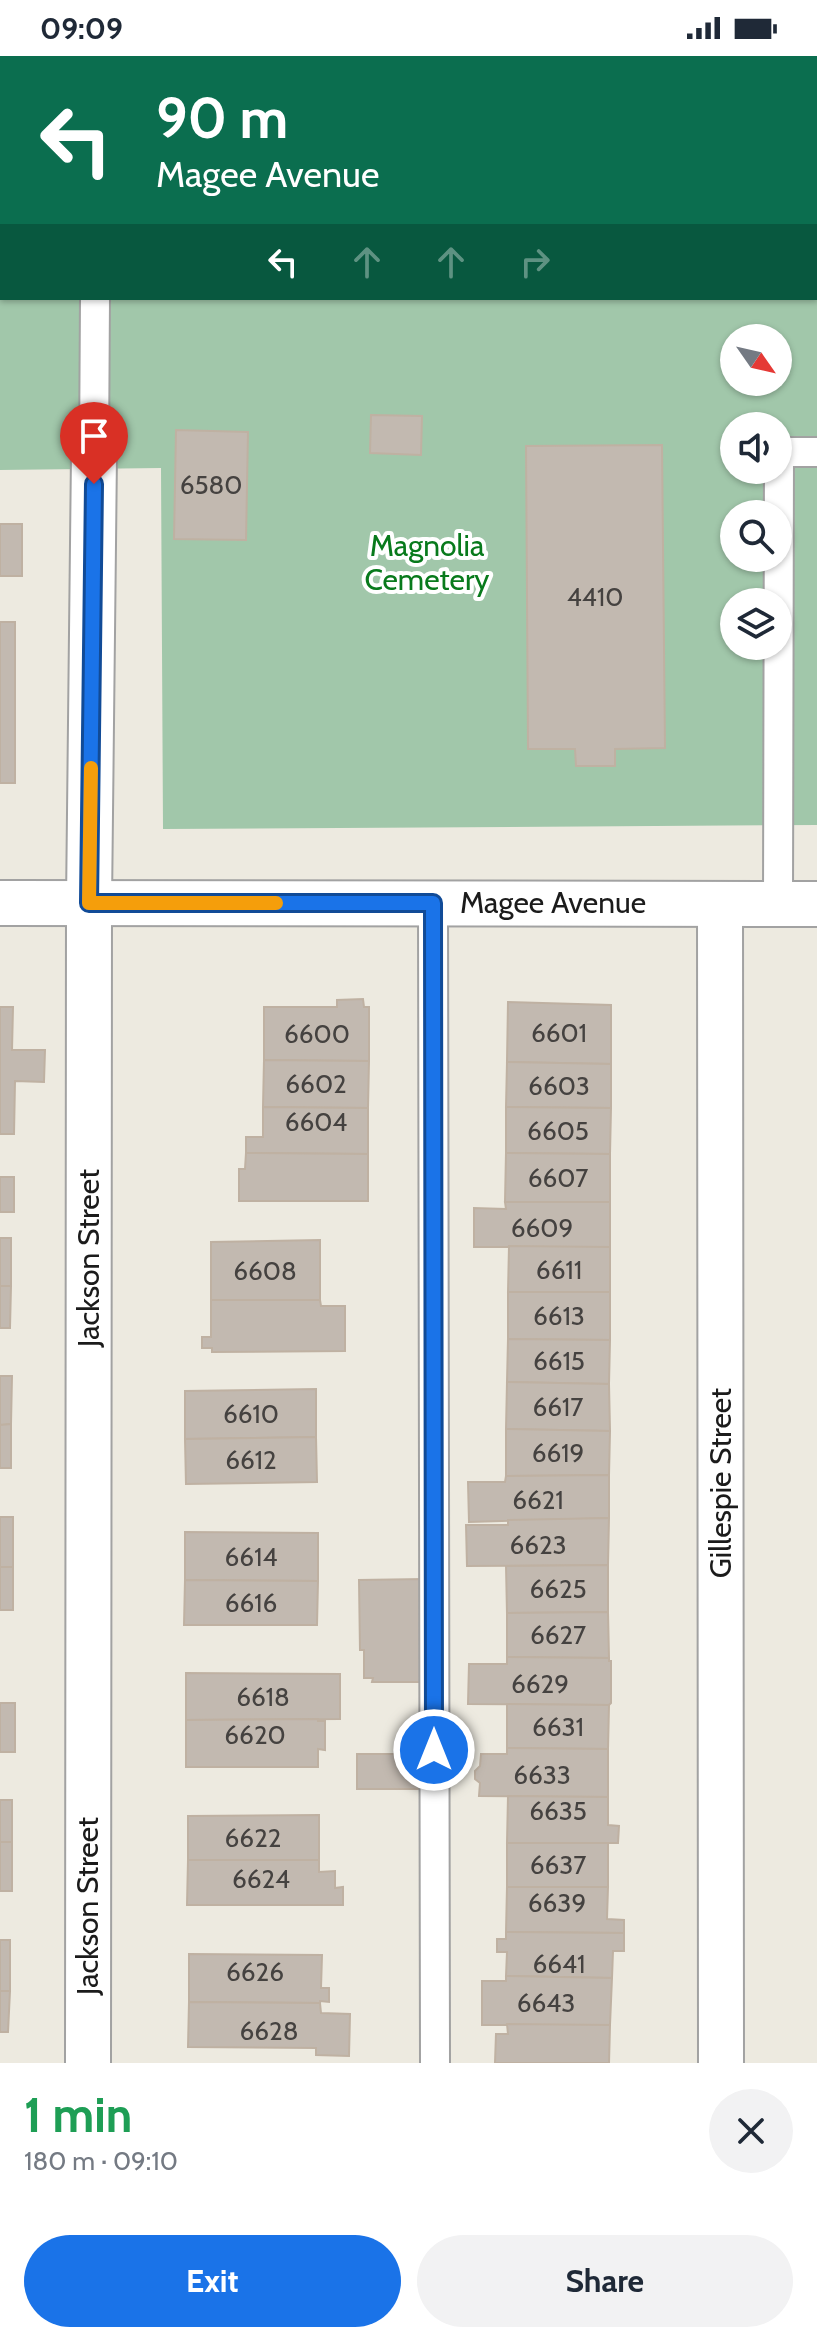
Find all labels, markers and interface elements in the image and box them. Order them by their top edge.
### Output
text: 09:09 [40,10,123,47]
text: 90 m [156,84,288,152]
icon: left [24,88,128,192]
text: Magee Avenue [156,152,379,196]
icon: left [261,240,305,284]
icon: ahead [345,240,389,284]
icon: ahead [429,240,473,284]
icon: right [513,240,557,284]
north arrow [720,324,792,396]
map controls [720,324,792,660]
pin [60,402,128,484]
button: sound [720,412,792,484]
icon: arrive [72,414,116,458]
house number: 6580 [180,469,242,501]
button: search [720,500,792,572]
park label: Magnolia Cemetery [364,527,490,598]
house number: 4410 [567,581,623,613]
button: layers [720,588,792,660]
street label: Magee Avenue [460,884,646,921]
house number: 6601 [531,1017,587,1049]
house number: 6600 [284,1018,350,1050]
house number: 6602 [285,1068,347,1100]
house number: 6603 [528,1070,590,1102]
house number: 6604 [285,1106,347,1138]
house number: 6605 [527,1115,589,1147]
house number: 6607 [528,1162,588,1194]
street label: Jackson Street [70,1169,107,1348]
house number: 6609 [511,1212,573,1244]
house number: 6611 [536,1254,582,1286]
house number: 6608 [233,1255,297,1287]
house number: 6613 [533,1300,585,1332]
house number: 6615 [533,1345,585,1377]
street label: Gillespie Street [702,1388,739,1578]
house number: 6617 [533,1391,583,1423]
house number: 6610 [223,1398,279,1430]
house number: 6619 [532,1437,584,1469]
house number: 6612 [225,1444,277,1476]
house number: 6621 [512,1484,564,1516]
house number: 6623 [509,1529,567,1561]
house number: 6614 [225,1541,277,1573]
house number: 6625 [529,1573,587,1605]
house number: 6616 [225,1587,277,1619]
house number: 6627 [530,1619,586,1651]
house number: 6629 [511,1668,569,1700]
house number: 6618 [236,1681,290,1713]
position arrow [392,1708,476,1792]
house number: 6631 [532,1711,584,1743]
house number: 6620 [224,1719,286,1751]
house number: 6633 [513,1759,571,1791]
house number: 6635 [529,1795,587,1827]
street label: Jackson Street [69,1817,106,1996]
house number: 6622 [225,1822,281,1854]
house number: 6637 [530,1849,586,1881]
house number: 6624 [232,1863,290,1895]
house number: 6639 [528,1887,586,1919]
house number: 6641 [532,1948,586,1980]
house number: 6626 [226,1956,284,1988]
house number: 6643 [517,1987,575,2019]
house number: 6628 [240,2015,298,2047]
text: 1 min [24,2086,132,2144]
button: close [709,2089,793,2173]
text: 180 m · 09:10 [24,2145,178,2177]
button: Exit [24,2235,401,2327]
button: Share [417,2235,793,2327]

